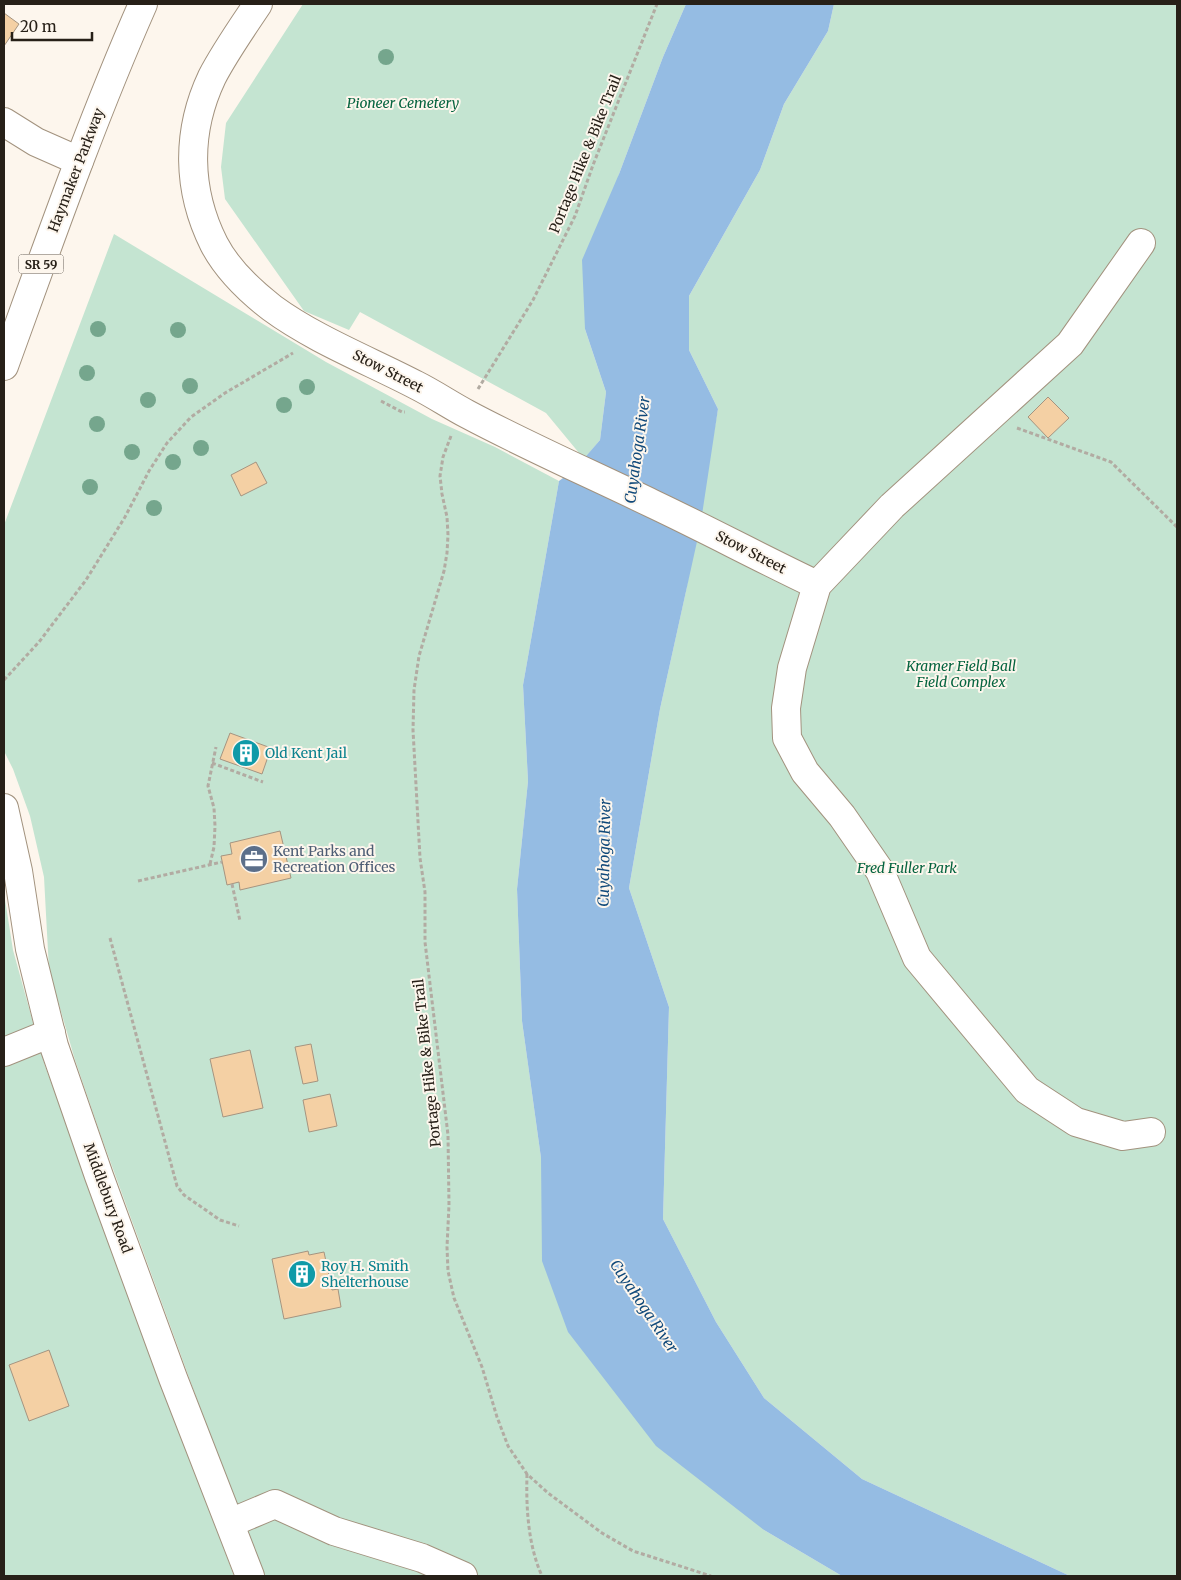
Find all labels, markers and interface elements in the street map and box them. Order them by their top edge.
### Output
scale bar [12,10,92,42]
text: 20 m [20,17,57,36]
street label: Portage Hike & Bike Trail [545,72,625,236]
park label: Pioneer Cemetery [347,94,460,112]
street label: Haymaker Parkway [44,104,108,235]
road number: SR 59 [18,254,64,274]
street label: Stow Street [350,346,427,397]
water label: Cuyahoga River [620,394,654,505]
street label: Stow Street [713,527,790,578]
park label: Kramer Field Ball Field Complex [905,657,1016,691]
building icon: Old Kent Jail [231,738,261,768]
place label: Old Kent Jail [265,744,348,762]
water label: Cuyahoga River [594,798,614,907]
place label: Kent Parks and Recreation Offices [273,842,396,876]
office icon: Kent Parks and Recreation Offices [239,844,269,874]
park label: Fred Fuller Park [856,859,957,877]
street label: Portage Hike & Bike Trail [409,977,445,1148]
street label: Middlebury Road [80,1140,136,1256]
water label: Cuyahoga River [606,1256,683,1357]
place label: Roy H. Smith Shelterhouse [321,1257,409,1291]
building icon: Roy H. Smith Shelterhouse [287,1259,317,1289]

